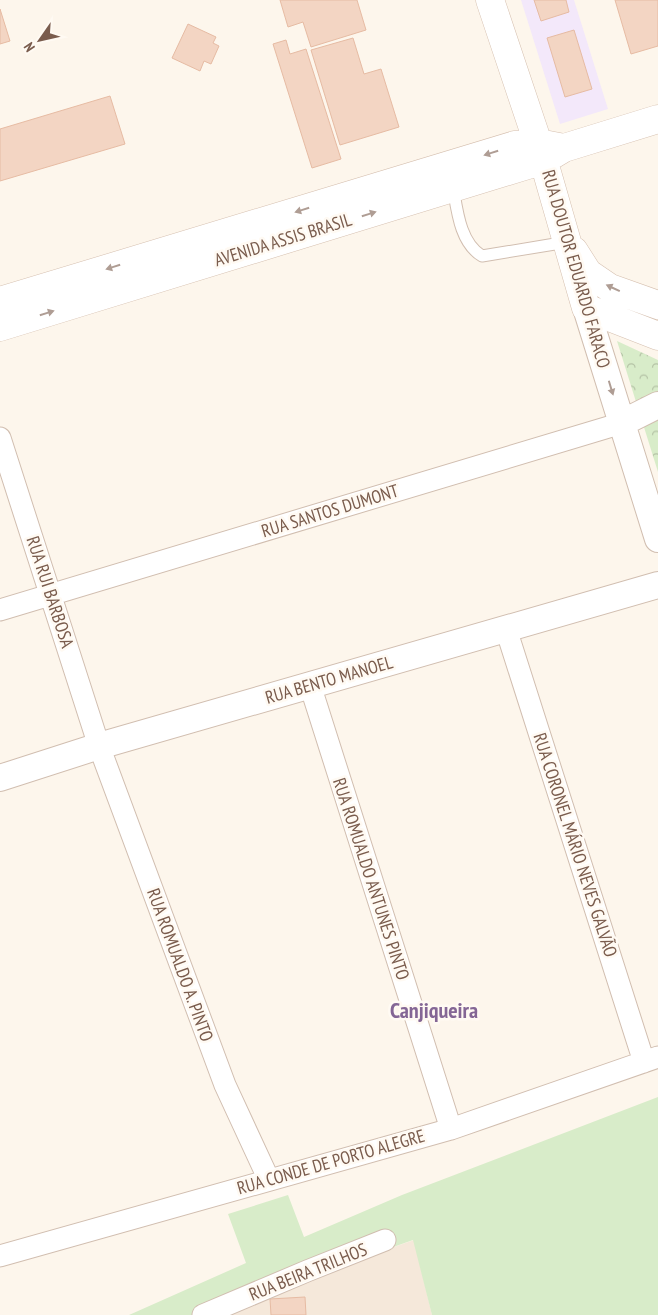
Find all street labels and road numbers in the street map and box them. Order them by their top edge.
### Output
street label: RUA DOUTOR EDUARDO FARACO [537,167,616,371]
street label: AVENIDA ASSIS BRASIL [211,208,355,271]
street label: RUA SANTOS DUMONT [258,479,401,542]
street label: RUA RUI BARBOSA [22,533,79,651]
street label: RUA BENTO MANOEL [263,650,396,709]
street label: RUA CORONEL MÁRIO NEVES GALVÃO [528,730,623,960]
street label: RUA ROMUALDO ANTUNES PINTO [328,775,415,983]
street label: RUA ROMUALDO A. PINTO [142,885,219,1045]
street label: RUA CONDE DE PORTO ALEGRE [234,1124,427,1199]
street label: RUA BEIRA TRILHOS [245,1237,370,1306]

